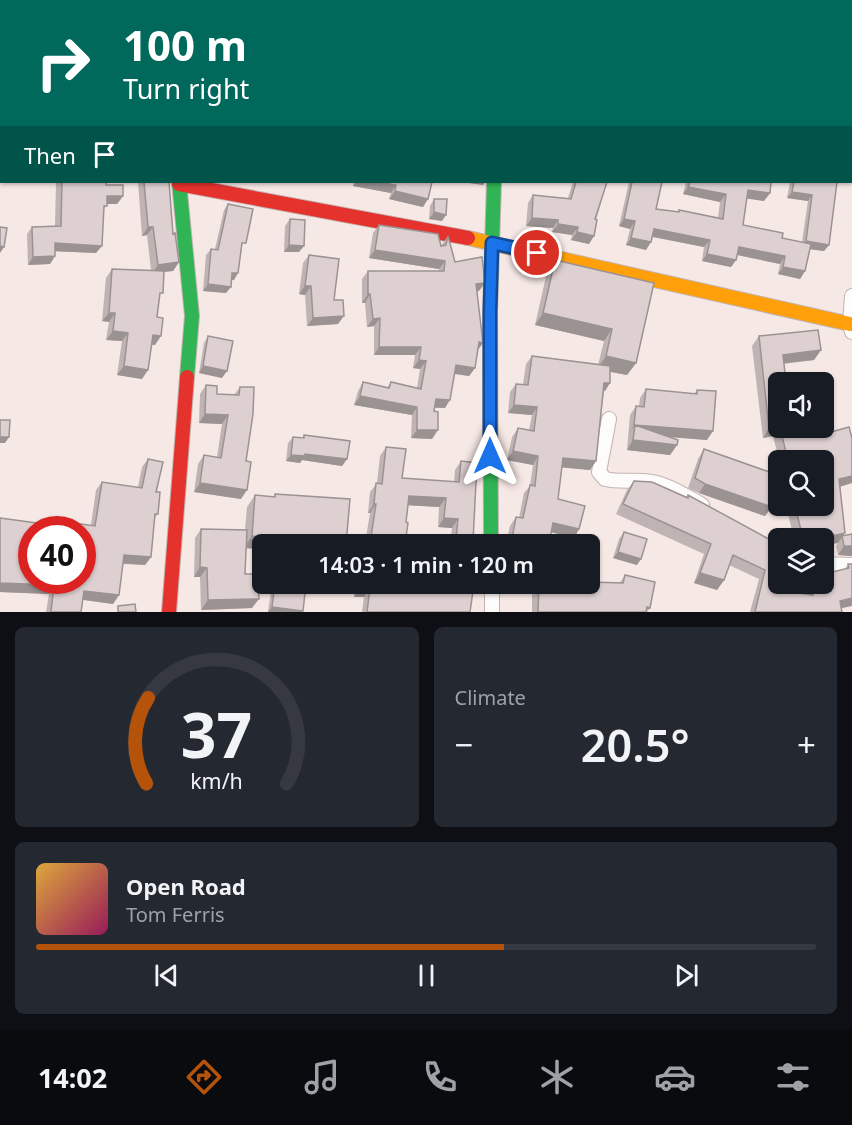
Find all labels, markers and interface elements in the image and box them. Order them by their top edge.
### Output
text: 100 m [123,16,247,73]
icon: right [24,24,102,102]
text: Turn right [123,70,249,107]
icon: arrive [88,138,121,171]
text: Then [24,140,76,170]
pin [511,227,562,278]
icon: arrive [520,236,553,269]
map controls [768,372,834,594]
button: sound [768,372,834,438]
position arrow [458,424,522,488]
button: search [768,450,834,516]
speed limit sign: 40 [18,516,96,594]
button: layers [768,528,834,594]
text: 14:03 · 1 min · 120 m [318,549,534,579]
text: Climate [455,684,526,711]
text: 37 [181,691,252,776]
text: 20.5° [581,714,690,775]
text: − [455,722,473,767]
text: + [797,722,816,767]
text: km/h [190,766,243,795]
text: Open Road [126,871,246,901]
text: Tom Ferris [126,901,225,928]
icon: previous [150,959,183,992]
icon: pause [410,959,443,992]
icon: next [670,959,703,992]
icon: directions [183,1056,225,1098]
icon: music [301,1056,343,1098]
icon: phone [419,1056,461,1098]
icon: climate [536,1056,578,1098]
icon: car [654,1056,696,1098]
icon: filters [772,1056,814,1098]
text: 14:02 [38,1059,107,1096]

